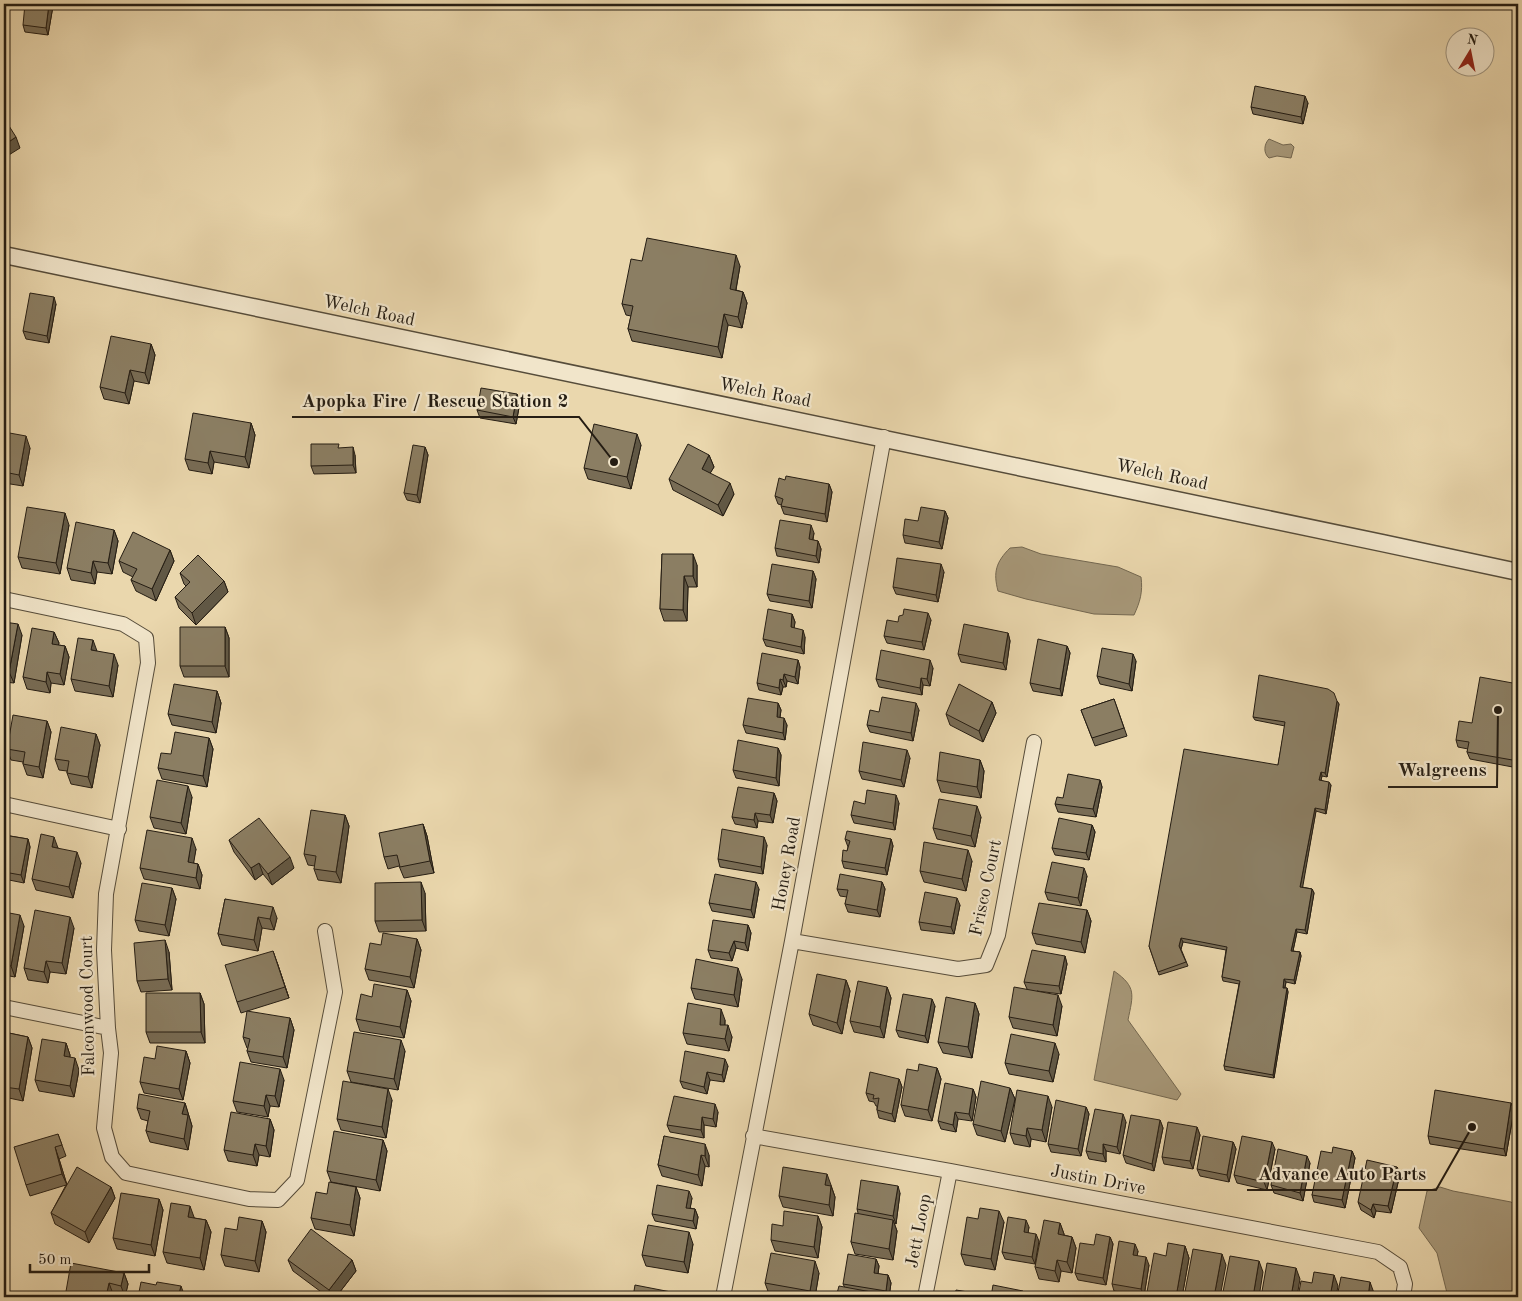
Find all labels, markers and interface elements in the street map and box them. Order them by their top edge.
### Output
north arrow [1444,28,1494,78]
text: N [1466,32,1479,48]
street label: Welch Road [321,292,417,330]
street label: Welch Road [717,375,813,411]
callout: Apopka Fire / Rescue Station 2 [292,383,579,417]
text: Apopka Fire / Rescue Station 2 [302,393,568,412]
street label: Welch Road [1114,456,1210,494]
callout: Walgreens [1388,753,1497,787]
text: Walgreens [1397,762,1487,781]
street label: Honey Road [770,815,804,913]
street label: Frisco Court [967,838,1005,938]
street label: Falconwood Court [78,935,98,1077]
callout: Advance Auto Parts [1247,1156,1436,1190]
street label: Justin Drive [1049,1162,1147,1198]
text: Advance Auto Parts [1258,1166,1426,1185]
street label: Jett Loop [903,1193,935,1269]
scale bar [30,1241,149,1273]
text: 50 m [38,1253,72,1268]

